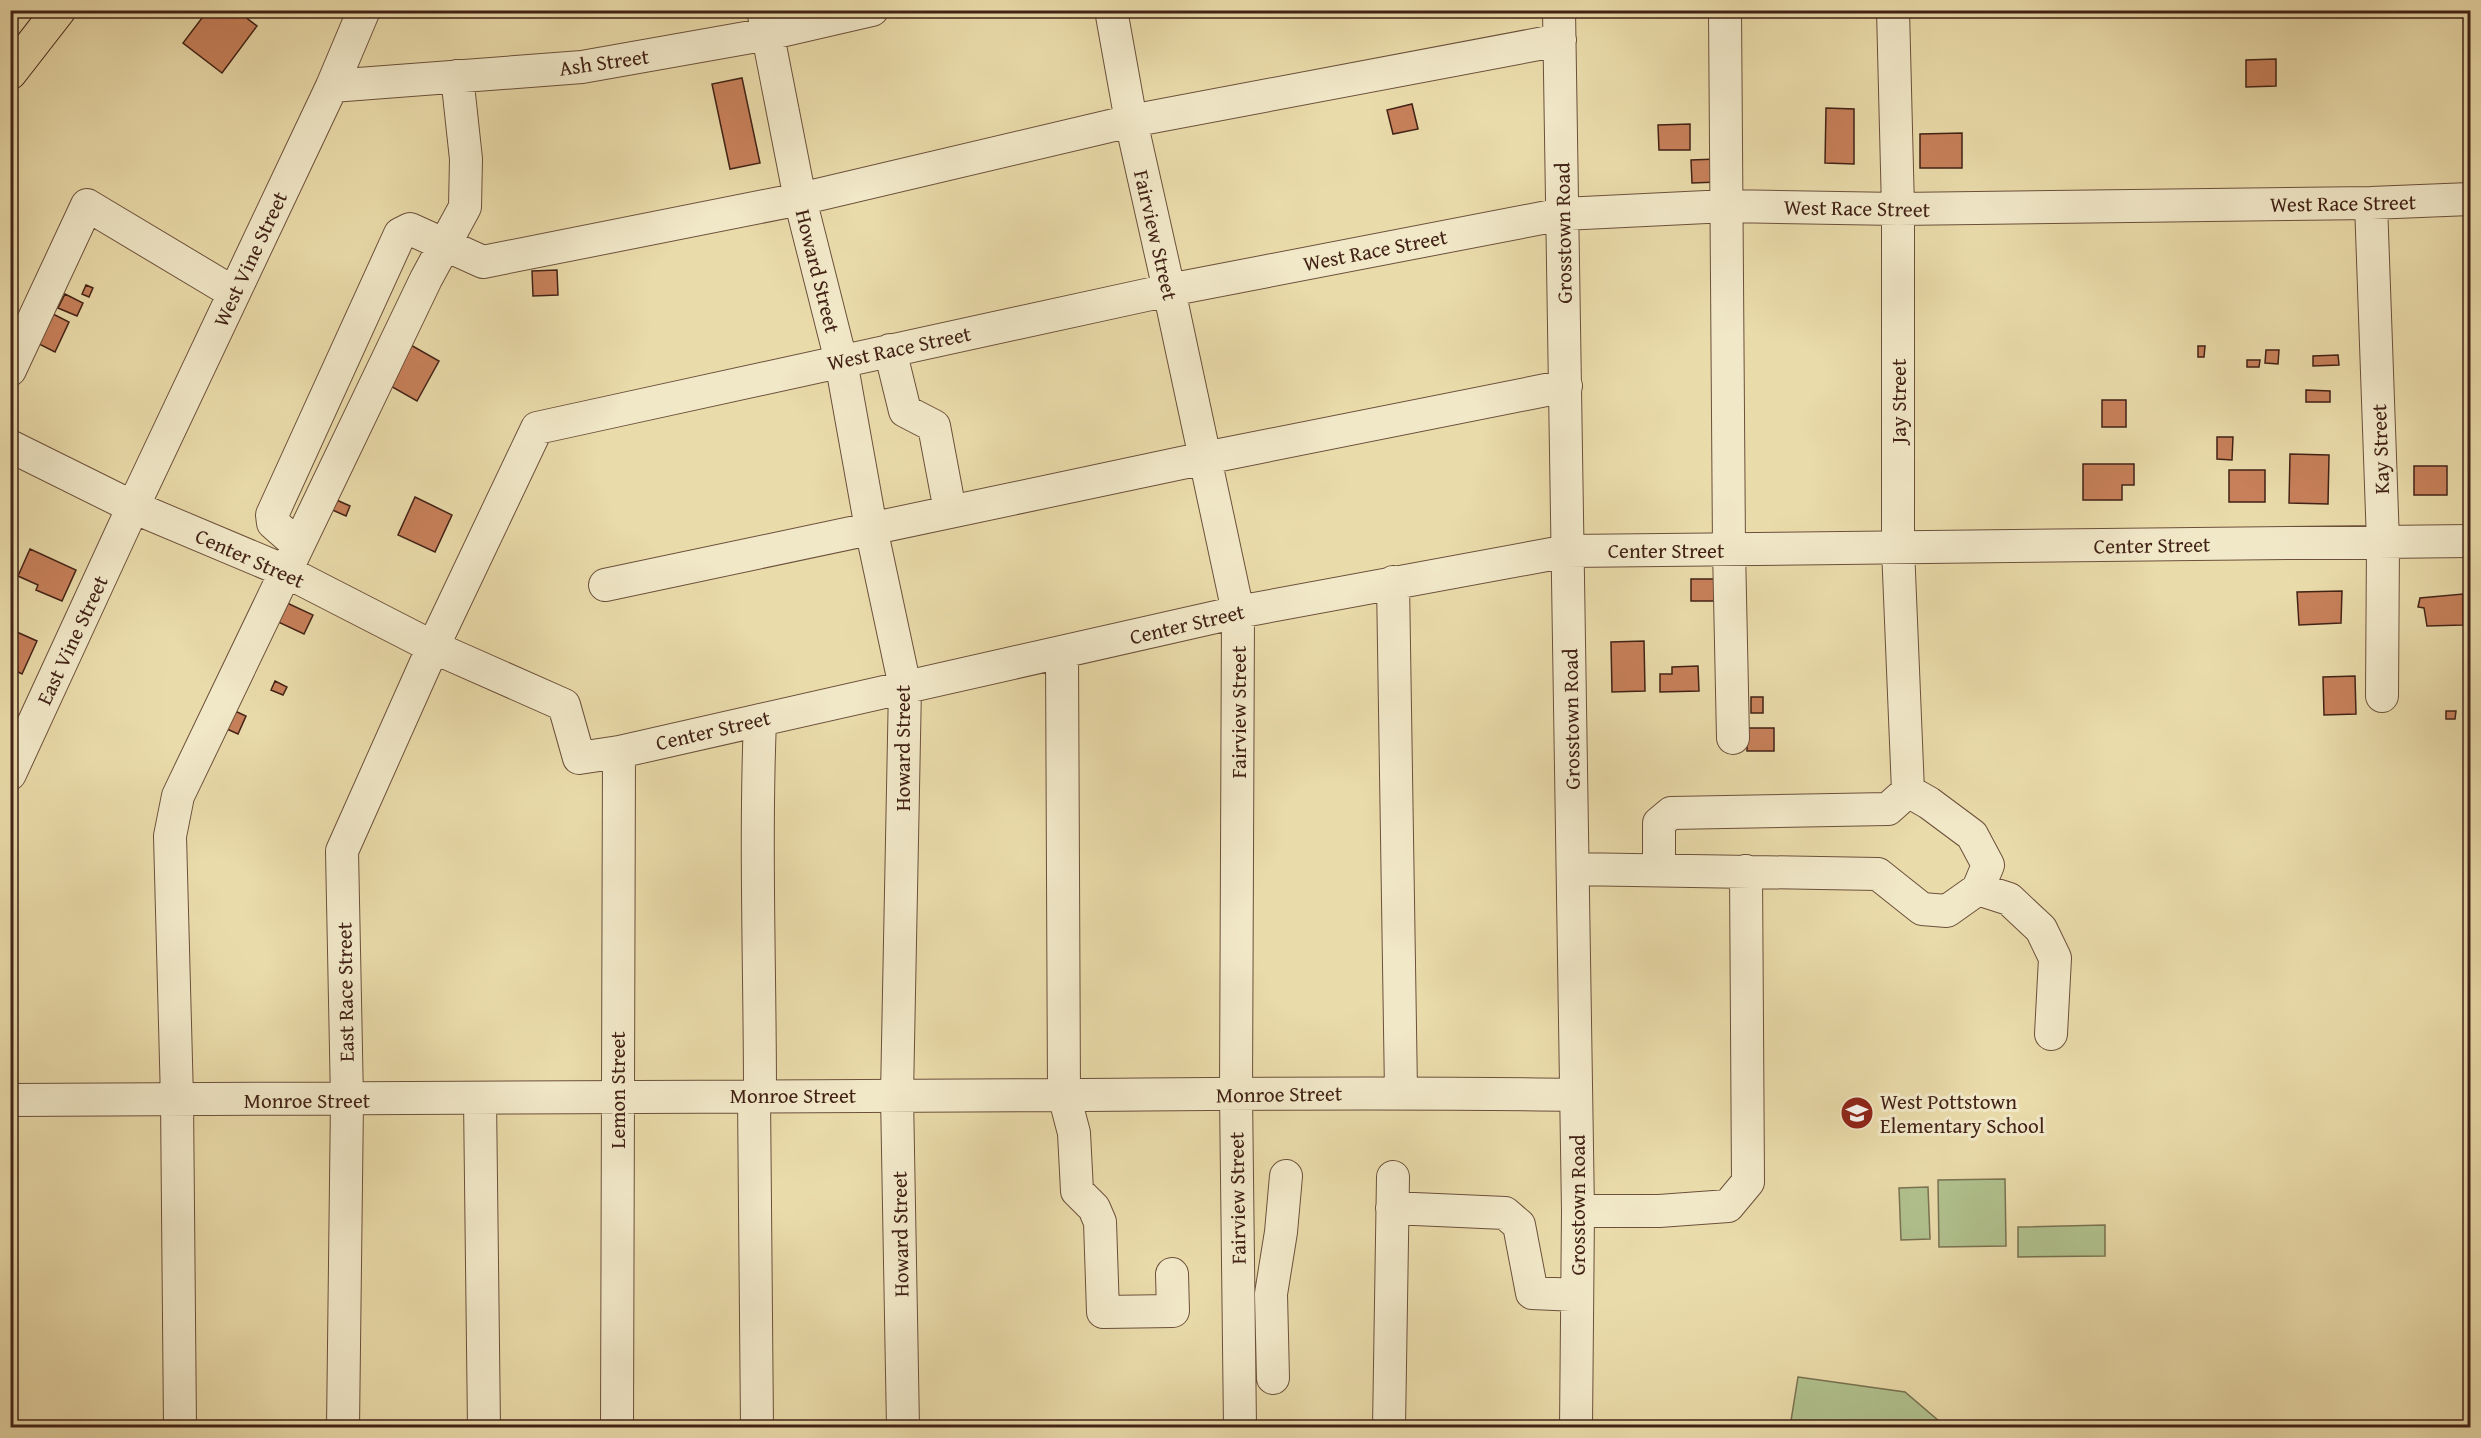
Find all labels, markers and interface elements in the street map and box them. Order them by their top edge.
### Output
street label: Ash Street [557,40,652,84]
street label: Grosstown Road [1546,161,1580,304]
street label: Fairview Street [1126,167,1186,304]
street label: West Vine Street [205,186,295,332]
street label: West Race Street [2270,186,2417,220]
street label: West Race Street [1784,191,1931,225]
street label: Howard Street [788,206,848,337]
street label: West Race Street [1300,221,1450,279]
street label: West Race Street [824,318,974,378]
street label: Jay Street [1883,358,1914,446]
street label: Kay Street [2363,403,2397,495]
street label: Center Street [190,520,310,596]
street label: Center Street [2093,528,2211,562]
street label: Center Street [1608,535,1725,566]
street label: East Vine Street [28,569,116,710]
street label: Center Street [1127,596,1248,652]
street label: Fairview Street [1223,645,1254,778]
street label: Grosstown Road [1554,647,1588,790]
street label: Howard Street [887,684,918,811]
street label: Center Street [653,702,774,758]
street label: East Race Street [328,921,362,1062]
street label: Lemon Street [602,1031,633,1149]
street label: Monroe Street [1216,1077,1343,1111]
street label: Monroe Street [730,1080,857,1111]
street label: Monroe Street [244,1085,371,1116]
place label: West Pottstown Elementary School [1880,1086,2045,1141]
school or university icon: West Pottstown Elementary School [1839,1095,1875,1131]
street label: Fairview Street [1220,1131,1254,1265]
street label: Grosstown Road [1562,1134,1593,1276]
street label: Howard Street [883,1170,917,1297]

